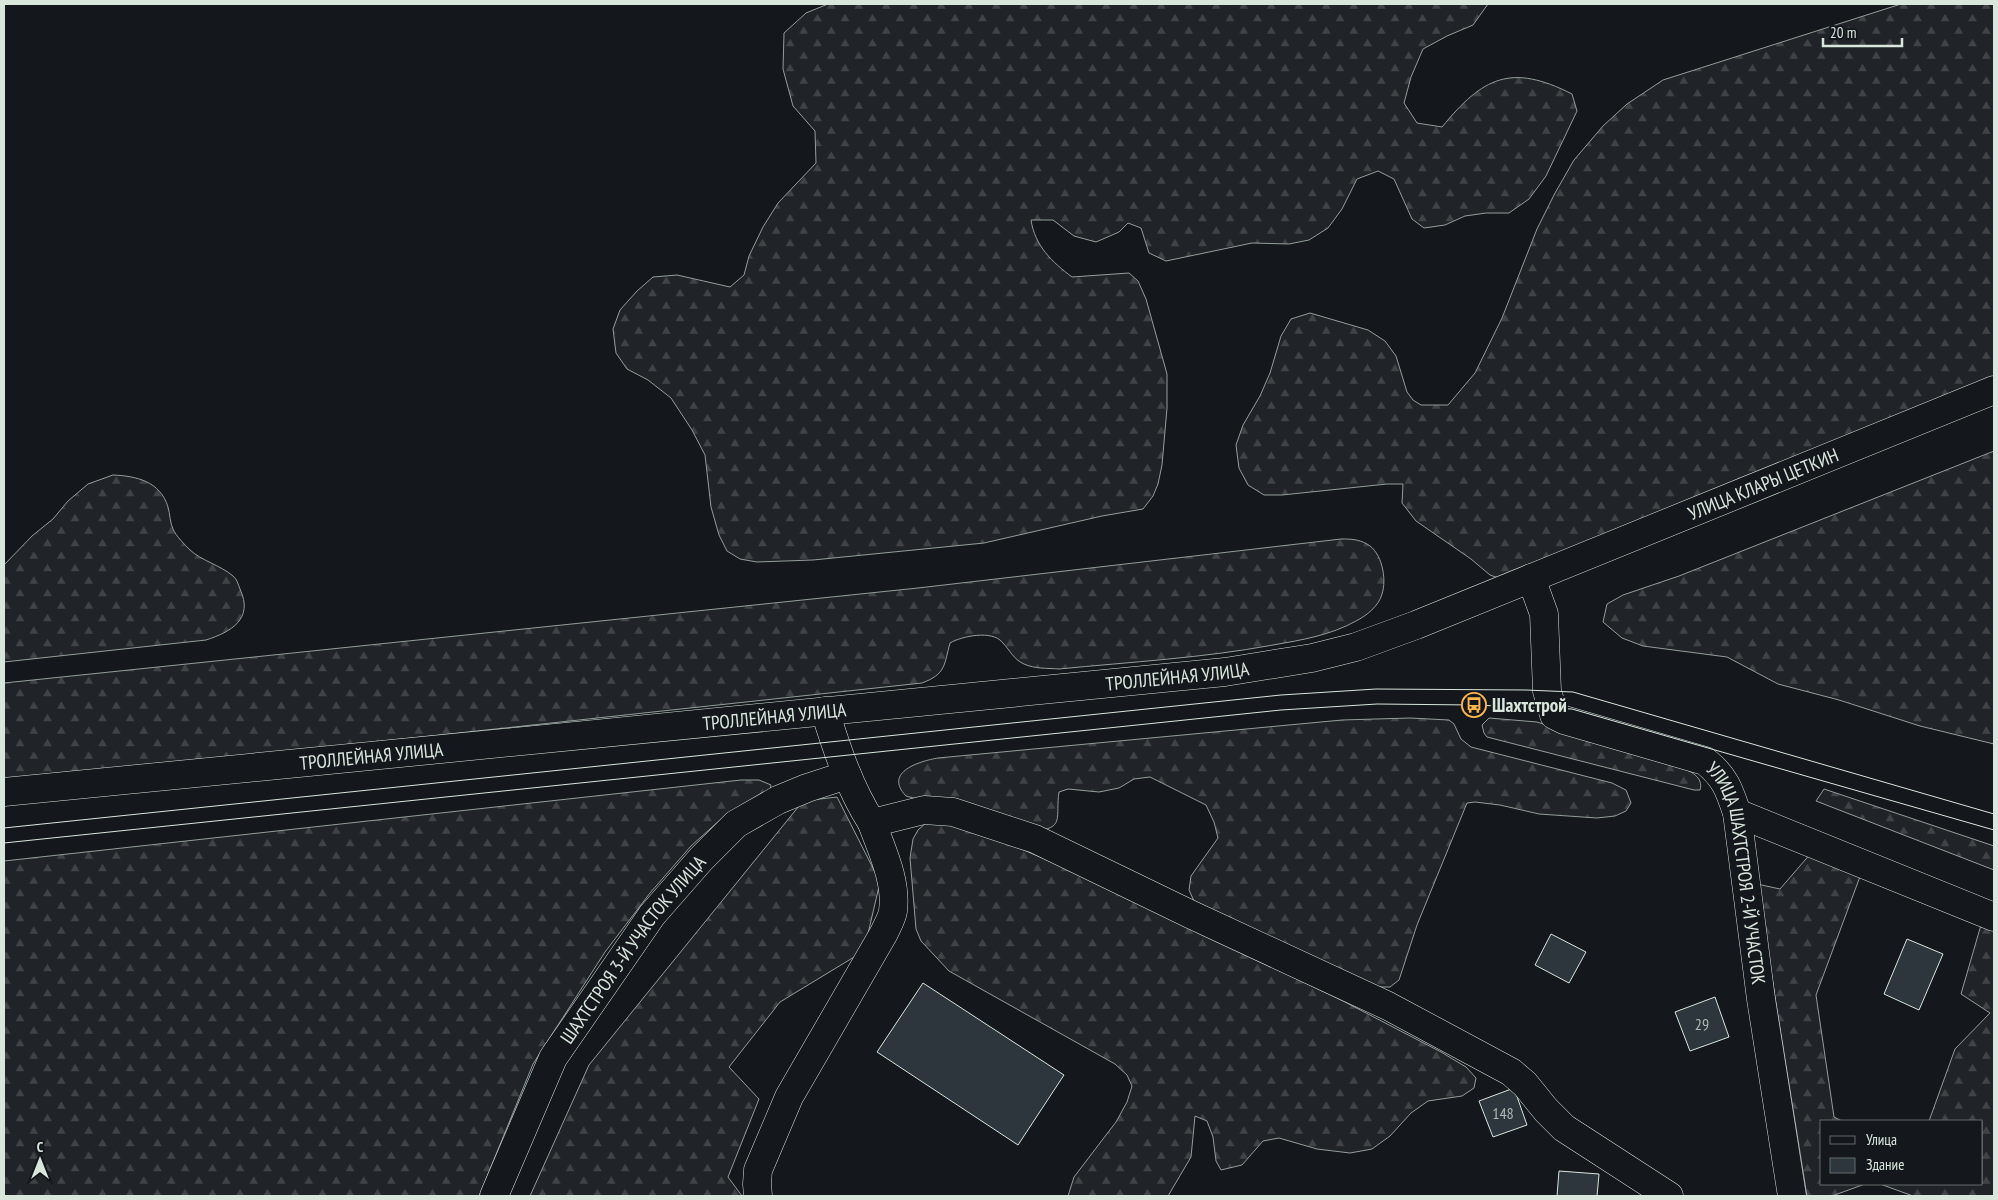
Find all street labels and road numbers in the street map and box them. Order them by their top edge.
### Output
street label: УЛИЦА КЛАРЫ ЦЕТКИН [1684,443,1842,525]
street label: ТРОЛЛЕЙНАЯ УЛИЦА [1104,656,1251,696]
street label: ТРОЛЛЕЙНАЯ УЛИЦА [701,697,847,735]
street label: ТРОЛЛЕЙНАЯ УЛИЦА [298,737,444,775]
street label: УЛИЦА ШАХТСТРОЯ 2-Й УЧАСТОК [1702,756,1771,986]
street label: ШАХТСТРОЯ 3-Й УЧАСТОК УЛИЦА [555,850,711,1048]

